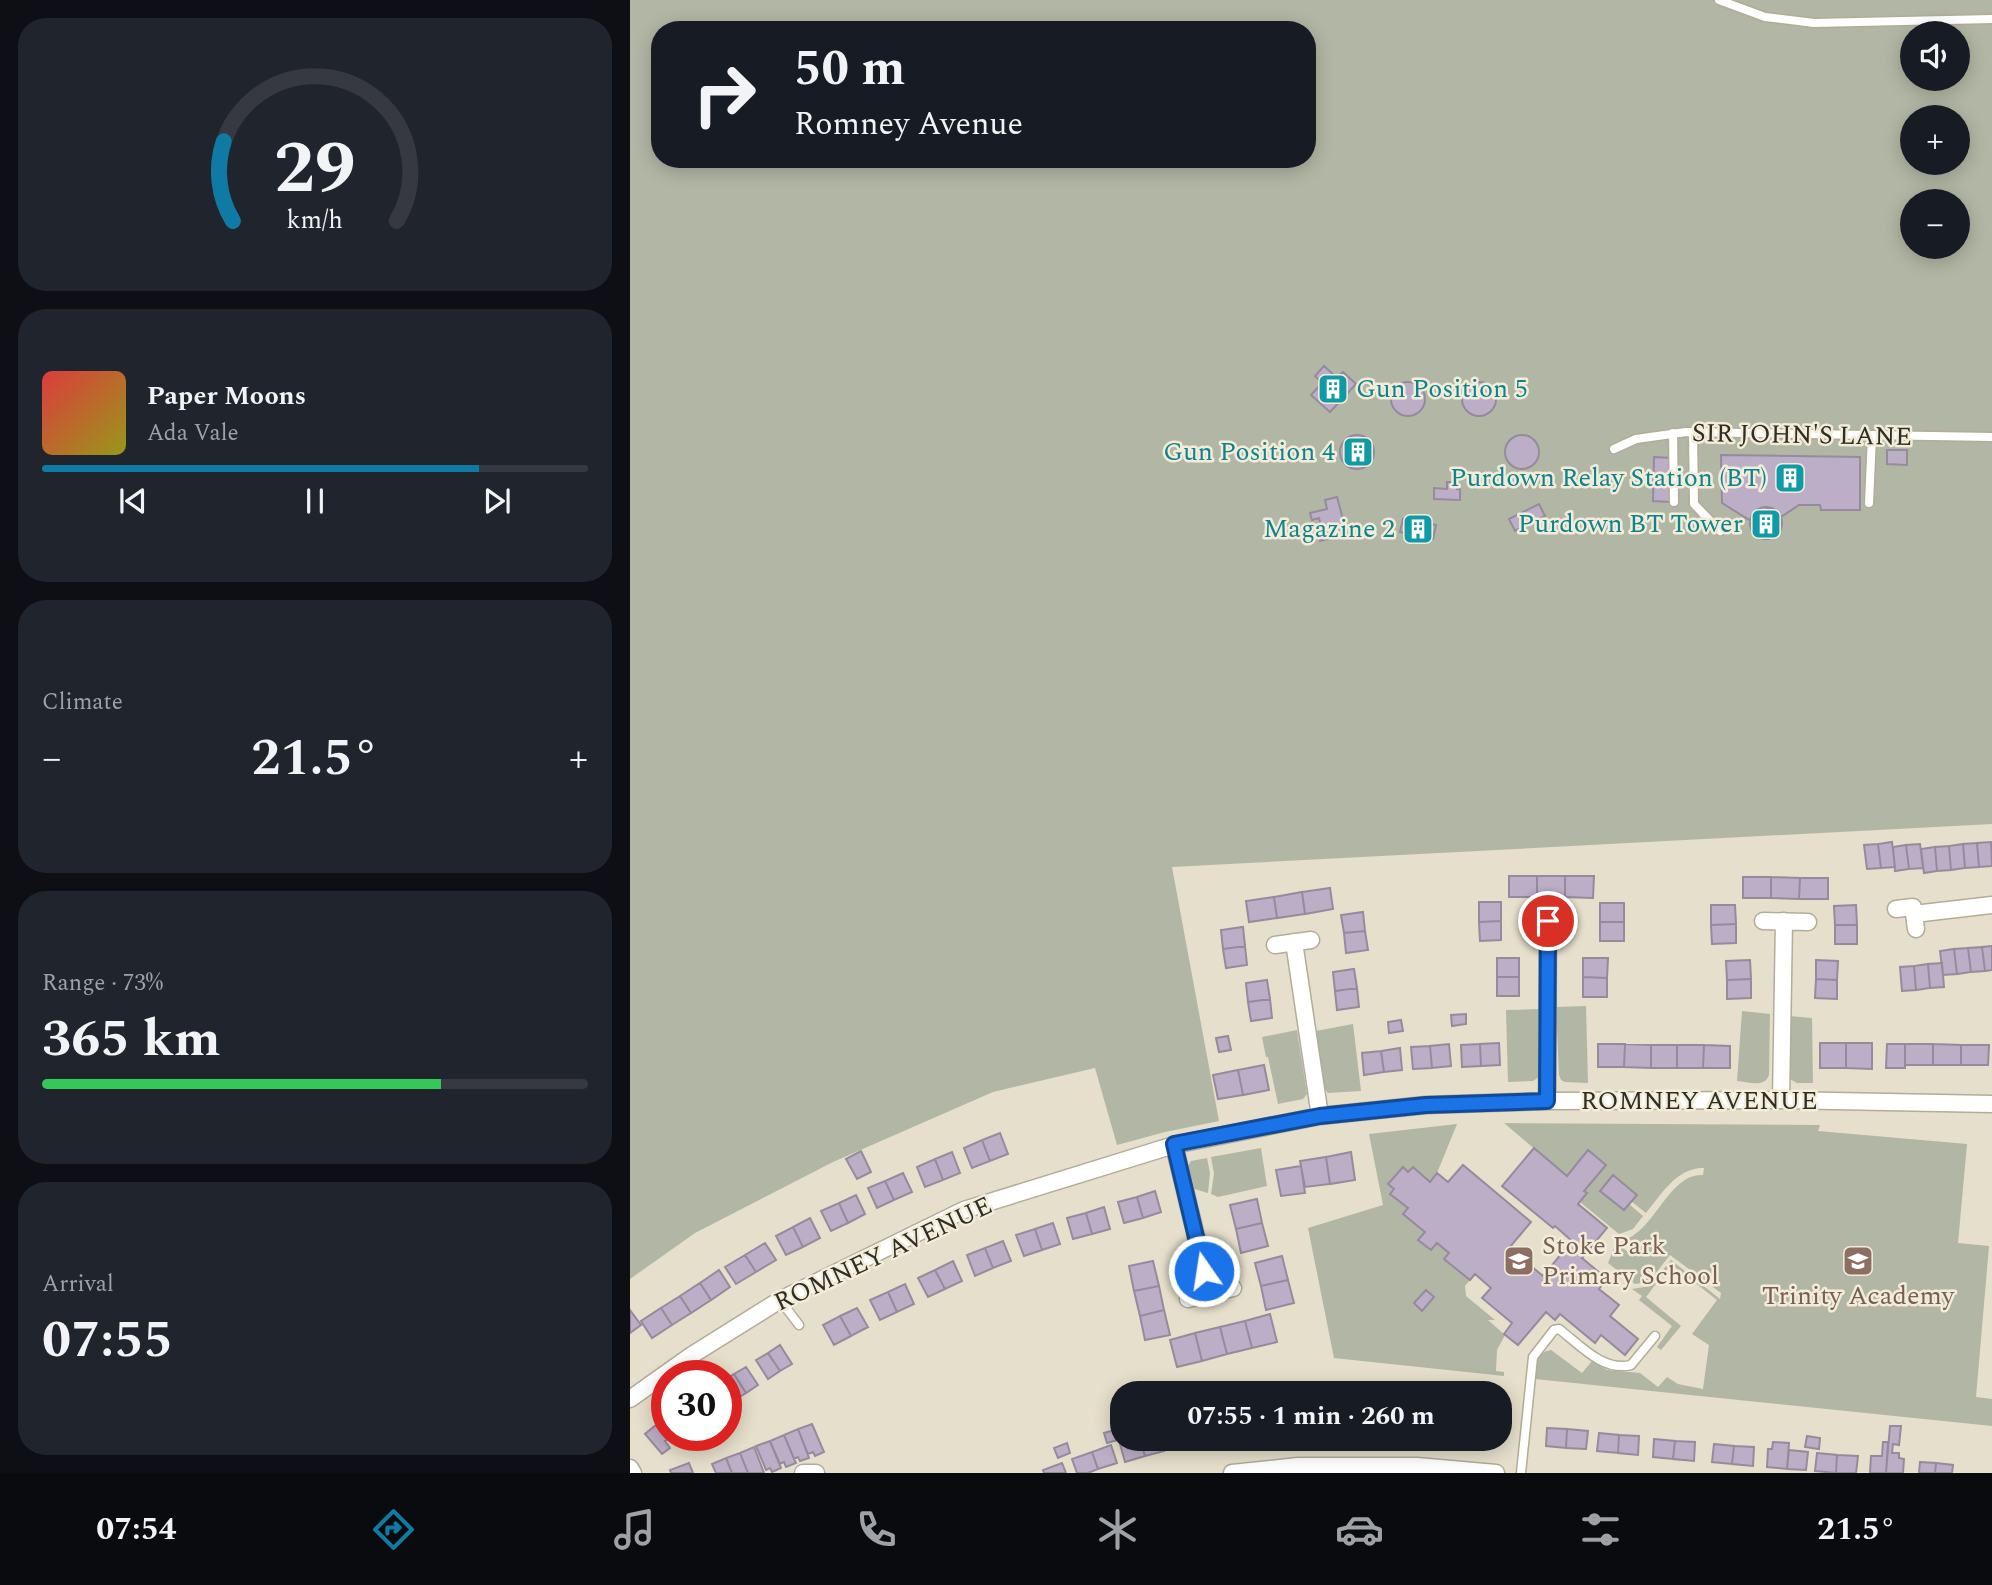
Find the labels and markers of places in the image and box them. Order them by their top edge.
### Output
place label: Gun Position 5 [1356,369,1528,409]
building icon: Gun Position 5 [1316,372,1350,406]
place label: Gun Position 4 [1163,432,1335,472]
building icon: Gun Position 4 [1341,435,1375,469]
place label: Purdown Relay Station (BT) [1450,458,1767,498]
building icon: Purdown Relay Station (BT) [1773,461,1807,495]
place label: Purdown BT Tower [1518,504,1743,544]
building icon: Purdown BT Tower [1749,507,1783,541]
place label: Magazine 2 [1263,509,1395,549]
building icon: Magazine 2 [1401,512,1435,546]
pin [1518,891,1578,951]
place label: Stoke Park Primary School [1542,1226,1719,1296]
school or university icon: Stoke Park Primary School [1502,1244,1536,1278]
school or university icon: Trinity Academy [1841,1244,1875,1278]
place label: Trinity Academy [1762,1276,1956,1316]

